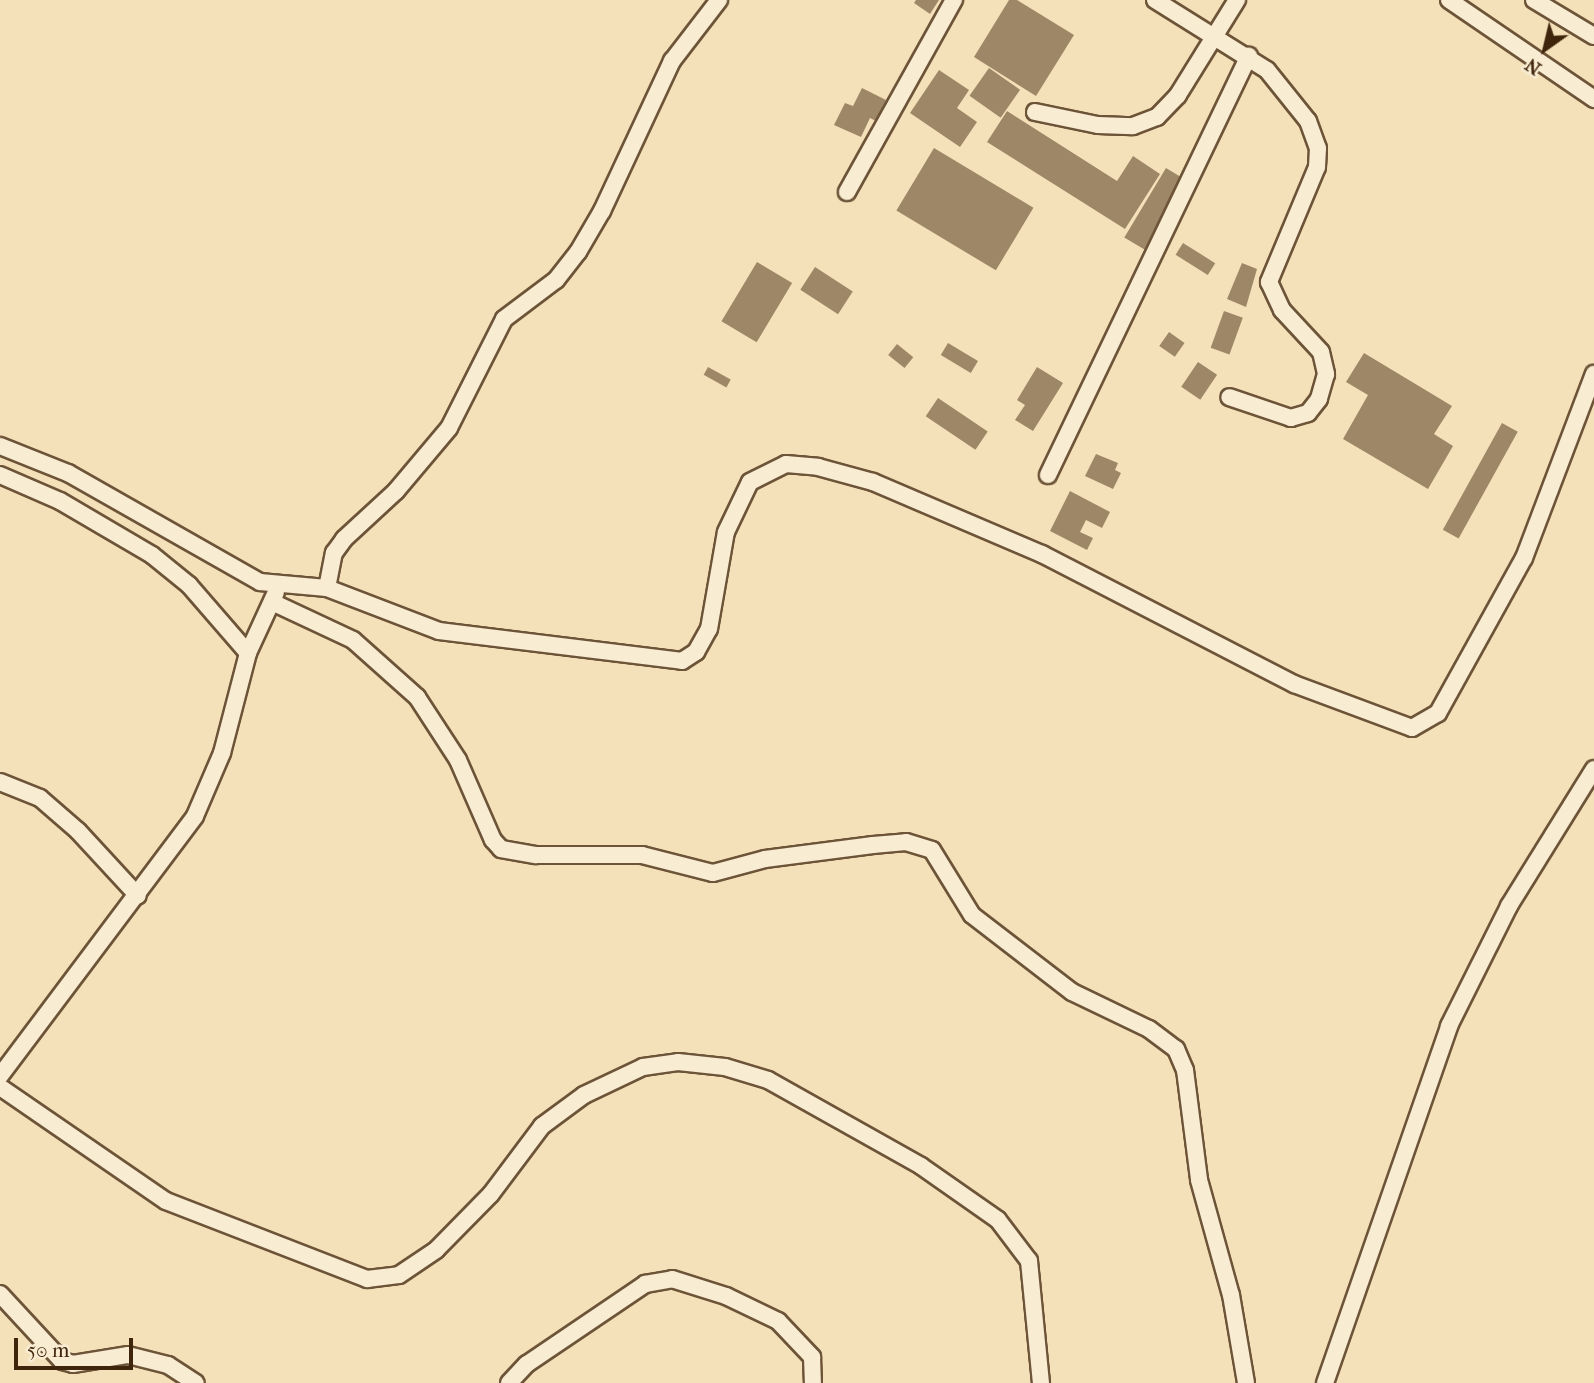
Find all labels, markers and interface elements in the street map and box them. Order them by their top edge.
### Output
north arrow [1510,14,1580,84]
text: N [1521,53,1545,80]
scale bar [18,1324,136,1368]
text: 50 m [27,1338,70,1362]

